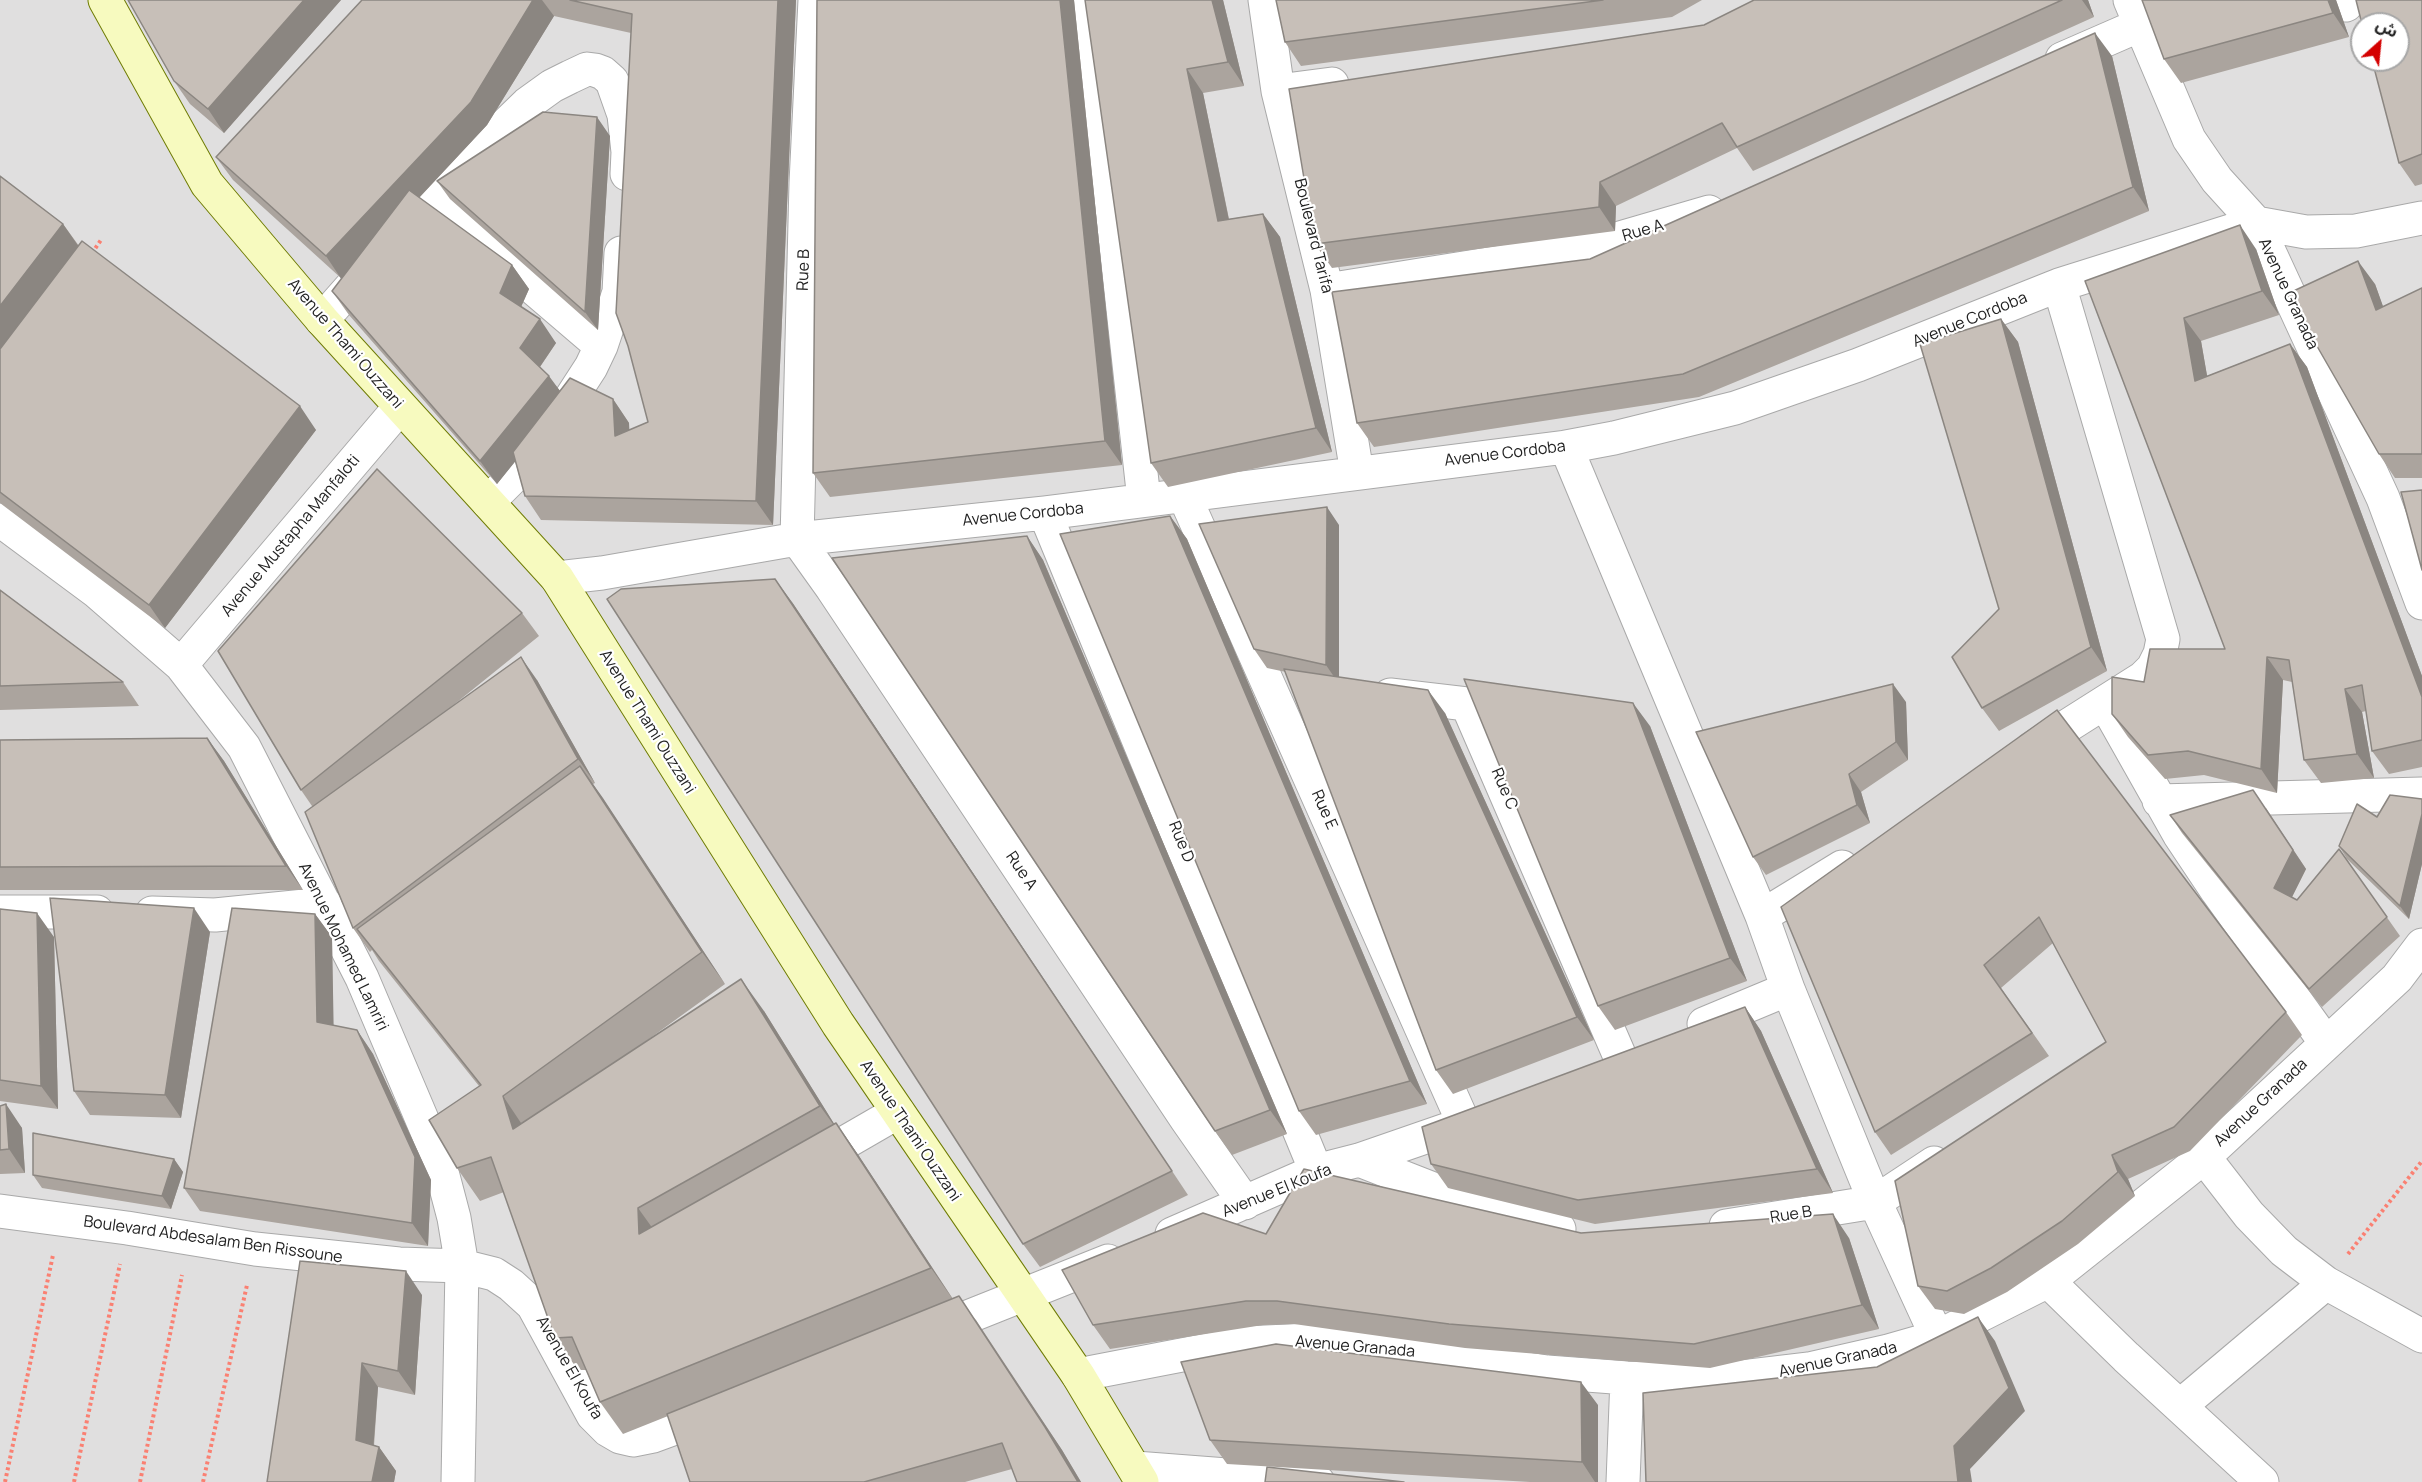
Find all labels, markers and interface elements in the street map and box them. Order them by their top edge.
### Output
north arrow [2350,12,2410,72]
text: ش [2372,13,2402,43]
street label: Boulevard Tarifa [1289,177,1337,295]
street label: Rue A [1620,216,1666,246]
street label: Avenue Granada [2254,235,2322,353]
street label: Rue B [794,249,814,291]
street label: Avenue Thami Ouzzani [283,275,407,413]
street label: Avenue Cordoba [1910,288,2030,352]
street label: Avenue Cordoba [1443,437,1567,471]
street label: Avenue Mustapha Manfaloti [218,451,364,621]
street label: Avenue Cordoba [961,499,1085,531]
street label: Avenue Thami Ouzzani [595,646,699,798]
street label: Rue C [1487,765,1521,813]
street label: Rue E [1307,787,1341,833]
street label: Rue D [1164,819,1198,865]
street label: Rue A [1001,848,1041,894]
street label: Avenue Mohamed Lamriri [294,860,392,1034]
street label: Avenue Granada [2210,1055,2312,1151]
street label: Avenue Thami Ouzzani [856,1057,964,1205]
street label: Avenue El Koufa [1220,1160,1334,1222]
street label: Rue B [1769,1202,1813,1228]
street label: Boulevard Abdesalam Ben Rissoune [82,1212,344,1268]
street label: Avenue El Koufa [532,1313,606,1423]
street label: Avenue Granada [1294,1332,1416,1362]
street label: Avenue Granada [1777,1338,1899,1382]

